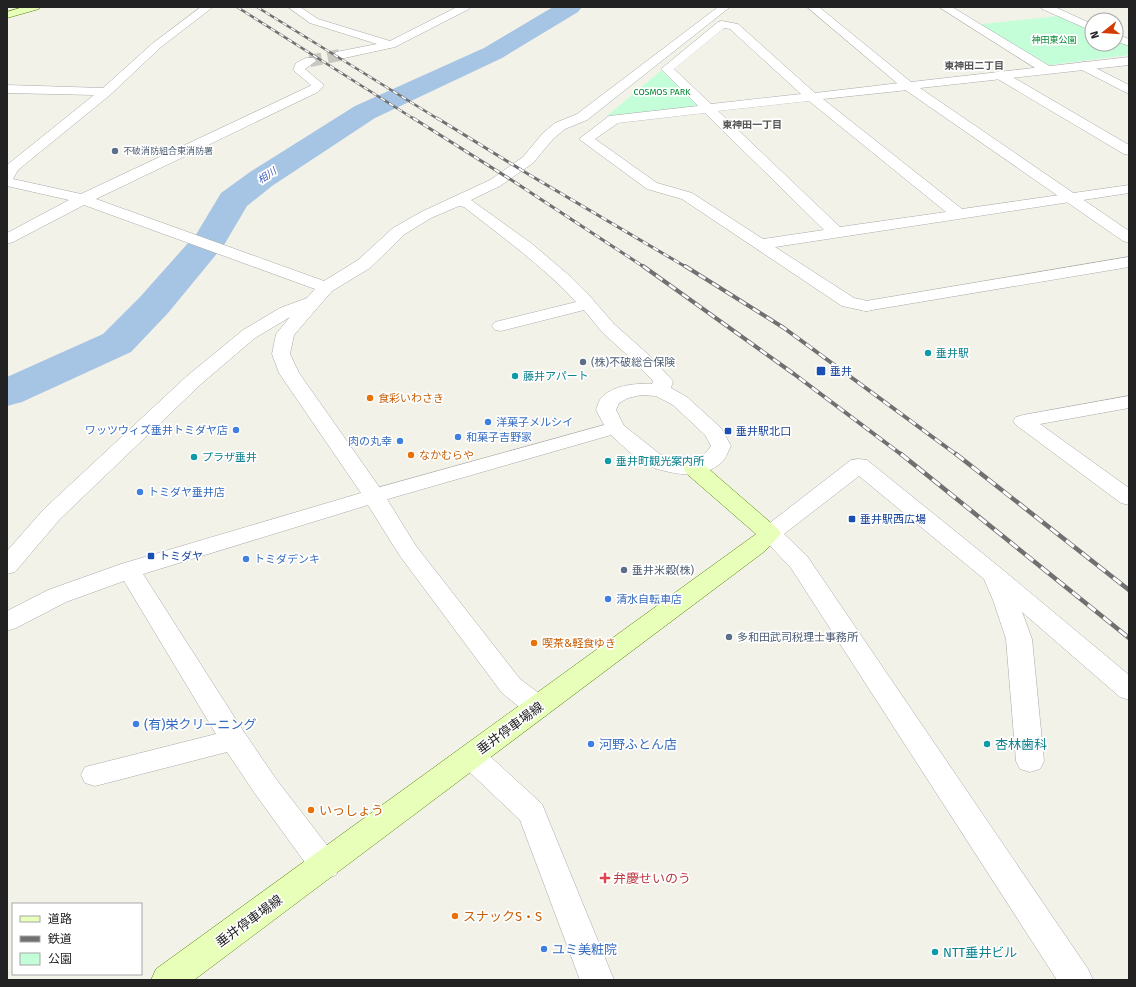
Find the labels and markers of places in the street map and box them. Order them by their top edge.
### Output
marker: 不破消防組合東消防署 [110,146,120,156]
place label: 不破消防組合東消防署 [123,146,213,156]
place label: 垂井駅 [936,347,969,360]
marker: 垂井駅 [923,348,933,358]
place label: (株)不破総合保険 [591,356,675,369]
marker: (株)不破総合保険 [578,357,588,367]
marker: 垂井 [815,365,827,377]
place label: 垂井 [830,365,852,378]
place label: 藤井アパート [523,370,589,383]
marker: 藤井アパート [510,371,520,381]
place label: 食彩いわさき [378,392,444,405]
marker: 食彩いわさき [365,393,375,403]
place label: 洋菓子メルシイ [496,416,573,429]
marker: 洋菓子メルシイ [483,417,493,427]
place label: ワッツウィズ垂井トミダヤ店 [85,424,228,437]
marker: ワッツウィズ垂井トミダヤ店 [231,425,241,435]
place label: 垂井駅北口 [736,425,791,438]
marker: 垂井駅北口 [723,426,733,436]
place label: 和菓子吉野家 [466,431,532,444]
marker: 和菓子吉野家 [453,432,463,442]
place label: 肉の丸幸 [348,435,392,448]
marker: 肉の丸幸 [395,436,405,446]
place label: なかむらや [419,449,474,462]
marker: なかむらや [406,450,416,460]
place label: プラザ垂井 [202,451,257,464]
marker: プラザ垂井 [189,452,199,462]
place label: 垂井町観光案内所 [616,455,705,468]
marker: 垂井町観光案内所 [603,456,613,466]
place label: トミダヤ垂井店 [148,486,225,499]
marker: トミダヤ垂井店 [135,487,145,497]
place label: 垂井駅西広場 [860,513,926,526]
marker: 垂井駅西広場 [847,514,857,524]
place label: トミダヤ [159,550,203,563]
marker: トミダヤ [146,551,156,561]
place label: トミダデンキ [254,553,320,566]
marker: トミダデンキ [241,554,251,564]
place label: 垂井米穀(株) [632,564,695,577]
marker: 垂井米穀(株) [619,565,629,575]
place label: 清水自転車店 [616,593,682,606]
marker: 清水自転車店 [603,594,613,604]
place label: 多和田武司税理士事務所 [737,631,859,644]
marker: 多和田武司税理士事務所 [724,632,734,642]
place label: 喫茶&軽食ゆき [542,637,616,650]
marker: 喫茶&軽食ゆき [529,638,539,648]
place label: (有)栄クリーニング [144,717,256,732]
marker: (有)栄クリーニング [131,719,141,729]
place label: 河野ふとん店 [599,737,677,752]
place label: 杏林歯科 [995,737,1047,752]
marker: 河野ふとん店 [586,739,596,749]
marker: 杏林歯科 [982,739,992,749]
place label: いっしょう [319,803,384,818]
marker: いっしょう [306,805,316,815]
place label: 弁慶せいのう [613,871,691,886]
marker: 弁慶せいのう [600,873,610,883]
place label: スナックS・S [463,909,542,924]
marker: スナックS・S [450,911,460,921]
place label: ユミ美粧院 [552,942,617,957]
marker: ユミ美粧院 [539,944,549,954]
place label: NTT垂井ビル [943,945,1017,960]
marker: NTT垂井ビル [930,947,940,957]

